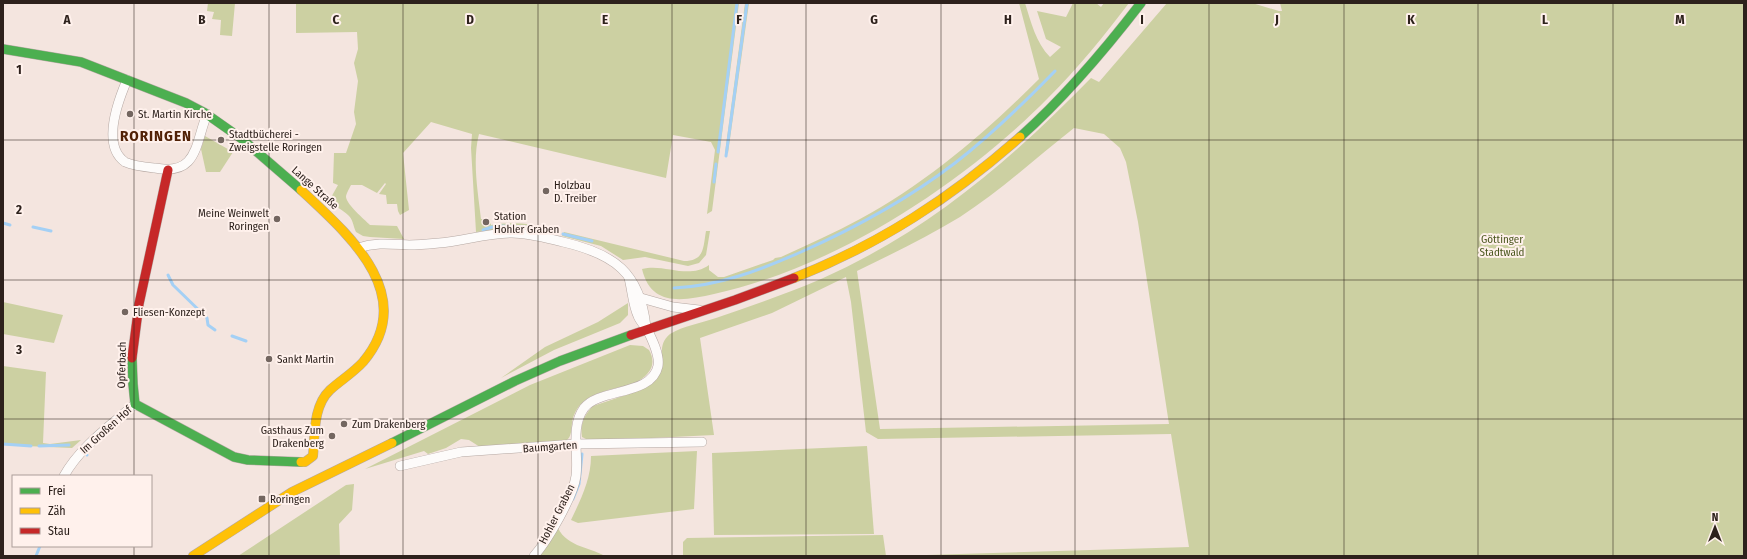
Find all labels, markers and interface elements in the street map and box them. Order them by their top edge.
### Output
text: A [62,12,71,27]
text: B [198,12,206,27]
text: C [333,12,340,27]
text: D [466,12,474,27]
text: E [602,12,608,27]
text: F [736,12,742,27]
text: G [870,12,878,27]
text: H [1004,12,1012,27]
text: I [1140,12,1144,27]
text: J [1274,12,1279,27]
text: K [1407,12,1415,27]
text: L [1542,12,1548,27]
text: M [1675,12,1685,27]
text: 1 [16,62,22,77]
place label: St. Martin Kirche [138,108,212,121]
marker: St. Martin Kirche [125,109,135,119]
district label: RORINGEN [120,127,192,145]
place label: Stadtbücherei - Zweigstelle Roringen [229,128,322,154]
marker: Stadtbücherei - Zweigstelle Roringen [216,135,226,145]
street label: Lange Straße [289,164,341,212]
place label: Holzbau D. Treiber [554,179,597,205]
marker: Holzbau D. Treiber [541,186,551,196]
text: 2 [15,202,22,217]
place label: Meine Weinwelt Roringen [198,207,269,233]
place label: Station Hohler Graben [494,210,559,236]
marker: Meine Weinwelt Roringen [272,214,282,224]
marker: Station Hohler Graben [481,217,491,227]
park label: Göttinger Stadtwald [1480,233,1524,259]
place label: Fliesen-Konzept [133,306,206,319]
marker: Fliesen-Konzept [120,307,130,317]
street label: Opferbach [115,341,129,389]
text: 3 [15,342,22,357]
place label: Sankt Martin [277,353,334,366]
marker: Sankt Martin [264,354,274,364]
street label: Im Großen Hof [77,403,135,457]
place label: Zum Drakenberg [352,418,426,431]
marker: Zum Drakenberg [339,419,349,429]
place label: Gasthaus Zum Drakenberg [261,424,325,450]
marker: Gasthaus Zum Drakenberg [327,431,337,441]
street label: Baumgarten [522,439,578,455]
legend [12,475,152,547]
street label: Hohler Graben [536,482,578,546]
text: Frei [48,484,66,498]
place label: Roringen [270,493,310,506]
marker: Roringen [257,494,267,504]
text: Zäh [48,504,66,518]
north arrow [1695,507,1735,547]
text: N [1712,511,1718,524]
text: Stau [48,524,70,538]

